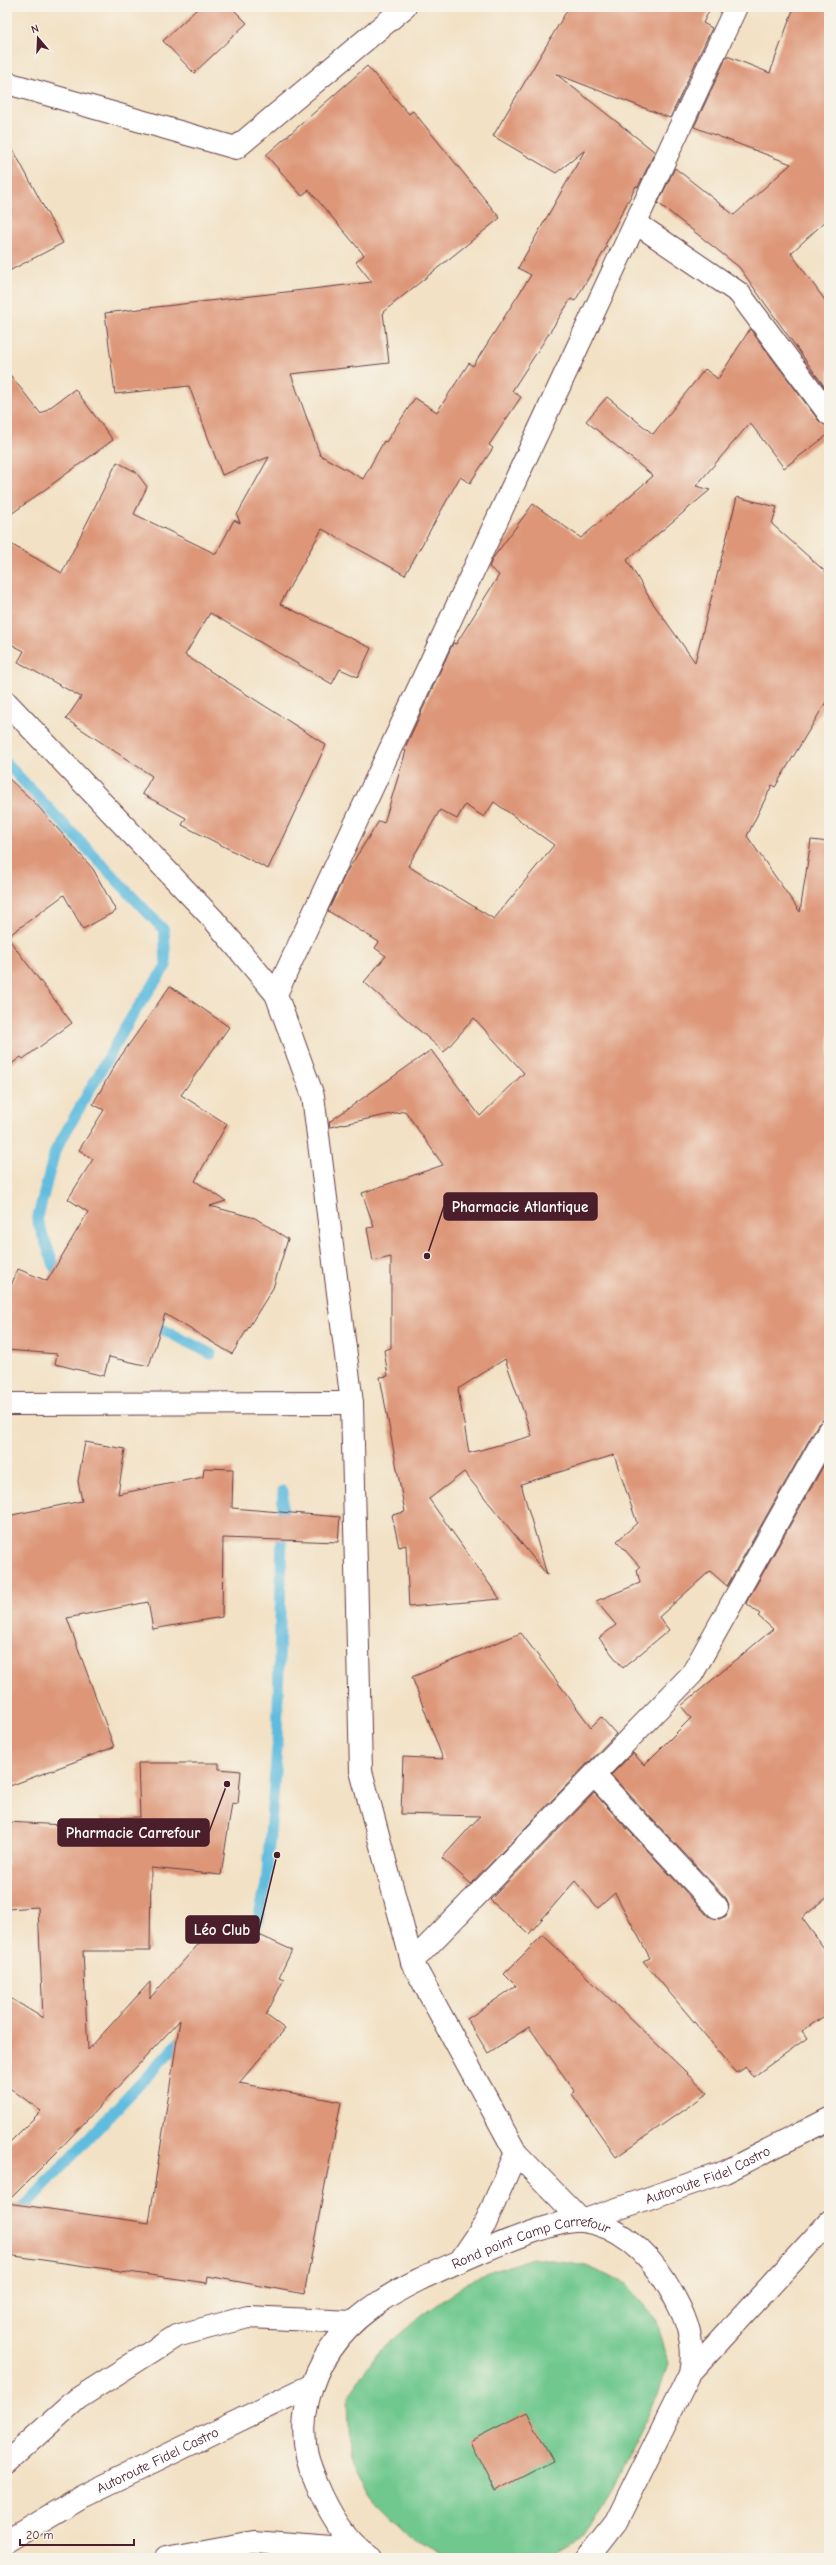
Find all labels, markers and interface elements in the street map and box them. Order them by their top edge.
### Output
north arrow [18,18,58,58]
text: N [29,22,40,36]
callout: Pharmacie Atlantique [444,1193,597,1220]
text: Pharmacie Atlantique [452,1198,588,1216]
callout: Pharmacie Carrefour [58,1819,209,1846]
text: Pharmacie Carrefour [66,1824,200,1842]
callout: Léo Club [186,1916,259,1943]
text: Léo Club [194,1921,250,1939]
street label: Autoroute Fidel Castro [643,2142,773,2208]
street label: Rond point Camp Carrefour [449,2213,614,2273]
street label: Autoroute Fidel Castro [94,2424,221,2497]
scale bar [20,2521,134,2547]
text: 20 m [26,2528,54,2542]

